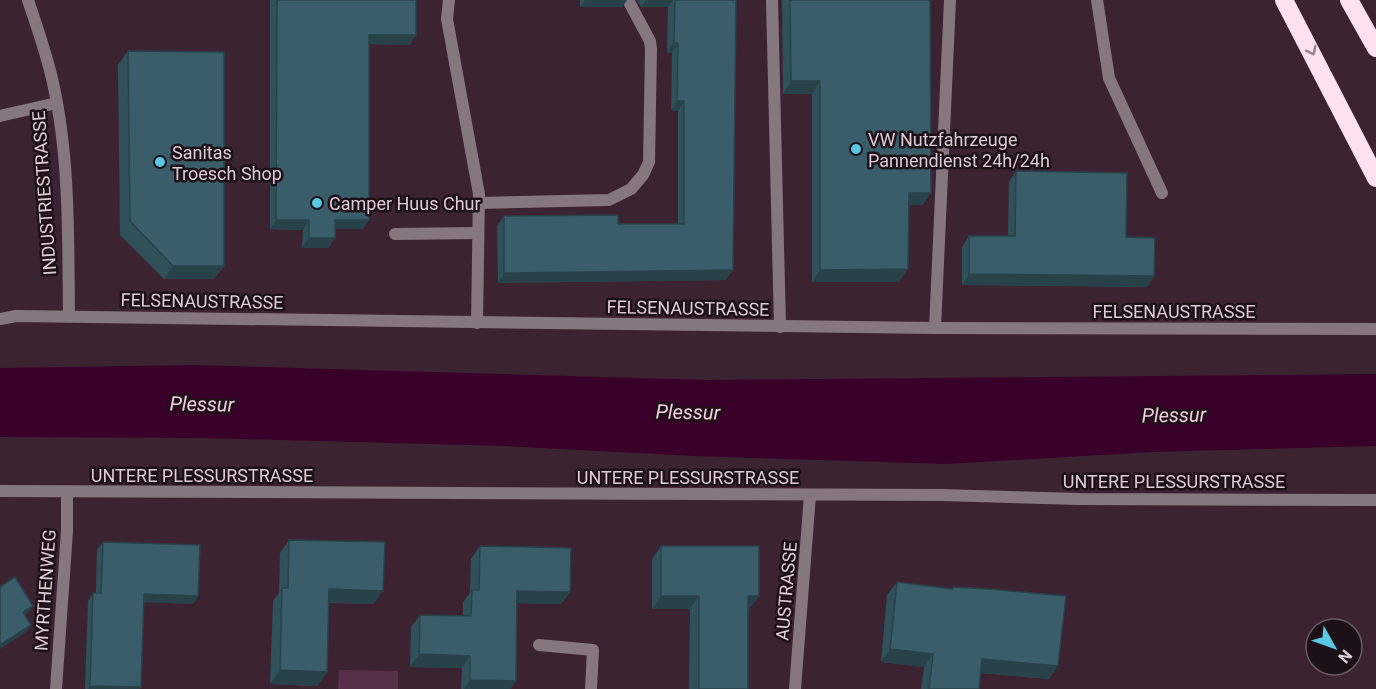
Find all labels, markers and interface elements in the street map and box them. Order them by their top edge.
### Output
one-way arrow [1304,45,1316,56]
street label: INDUSTRIESTRASSE [28,110,60,276]
place label: VW Nutzfahrzeuge Pannendienst 24h/24h [868,129,1050,171]
place label: Sanitas Troesch Shop [172,142,282,184]
marker: VW Nutzfahrzeuge Pannendienst 24h/24h [849,142,863,156]
marker: Sanitas Troesch Shop [153,155,167,169]
place label: Camper Huus Chur [329,193,481,214]
marker: Camper Huus Chur [310,196,324,210]
street label: FELSENAUSTRASSE [120,289,284,313]
street label: FELSENAUSTRASSE [606,296,770,320]
street label: FELSENAUSTRASSE [1093,301,1255,322]
water label: Plessur [170,391,236,417]
water label: Plessur [656,399,722,425]
water label: Plessur [1142,402,1208,428]
street label: UNTERE PLESSURSTRASSE [91,465,313,486]
street label: UNTERE PLESSURSTRASSE [577,467,799,488]
street label: UNTERE PLESSURSTRASSE [1063,471,1285,492]
street label: MYRTHENWEG [30,529,60,651]
street label: AUSTRASSE [771,541,801,641]
north arrow [1304,617,1364,677]
text: N [1334,646,1356,667]

